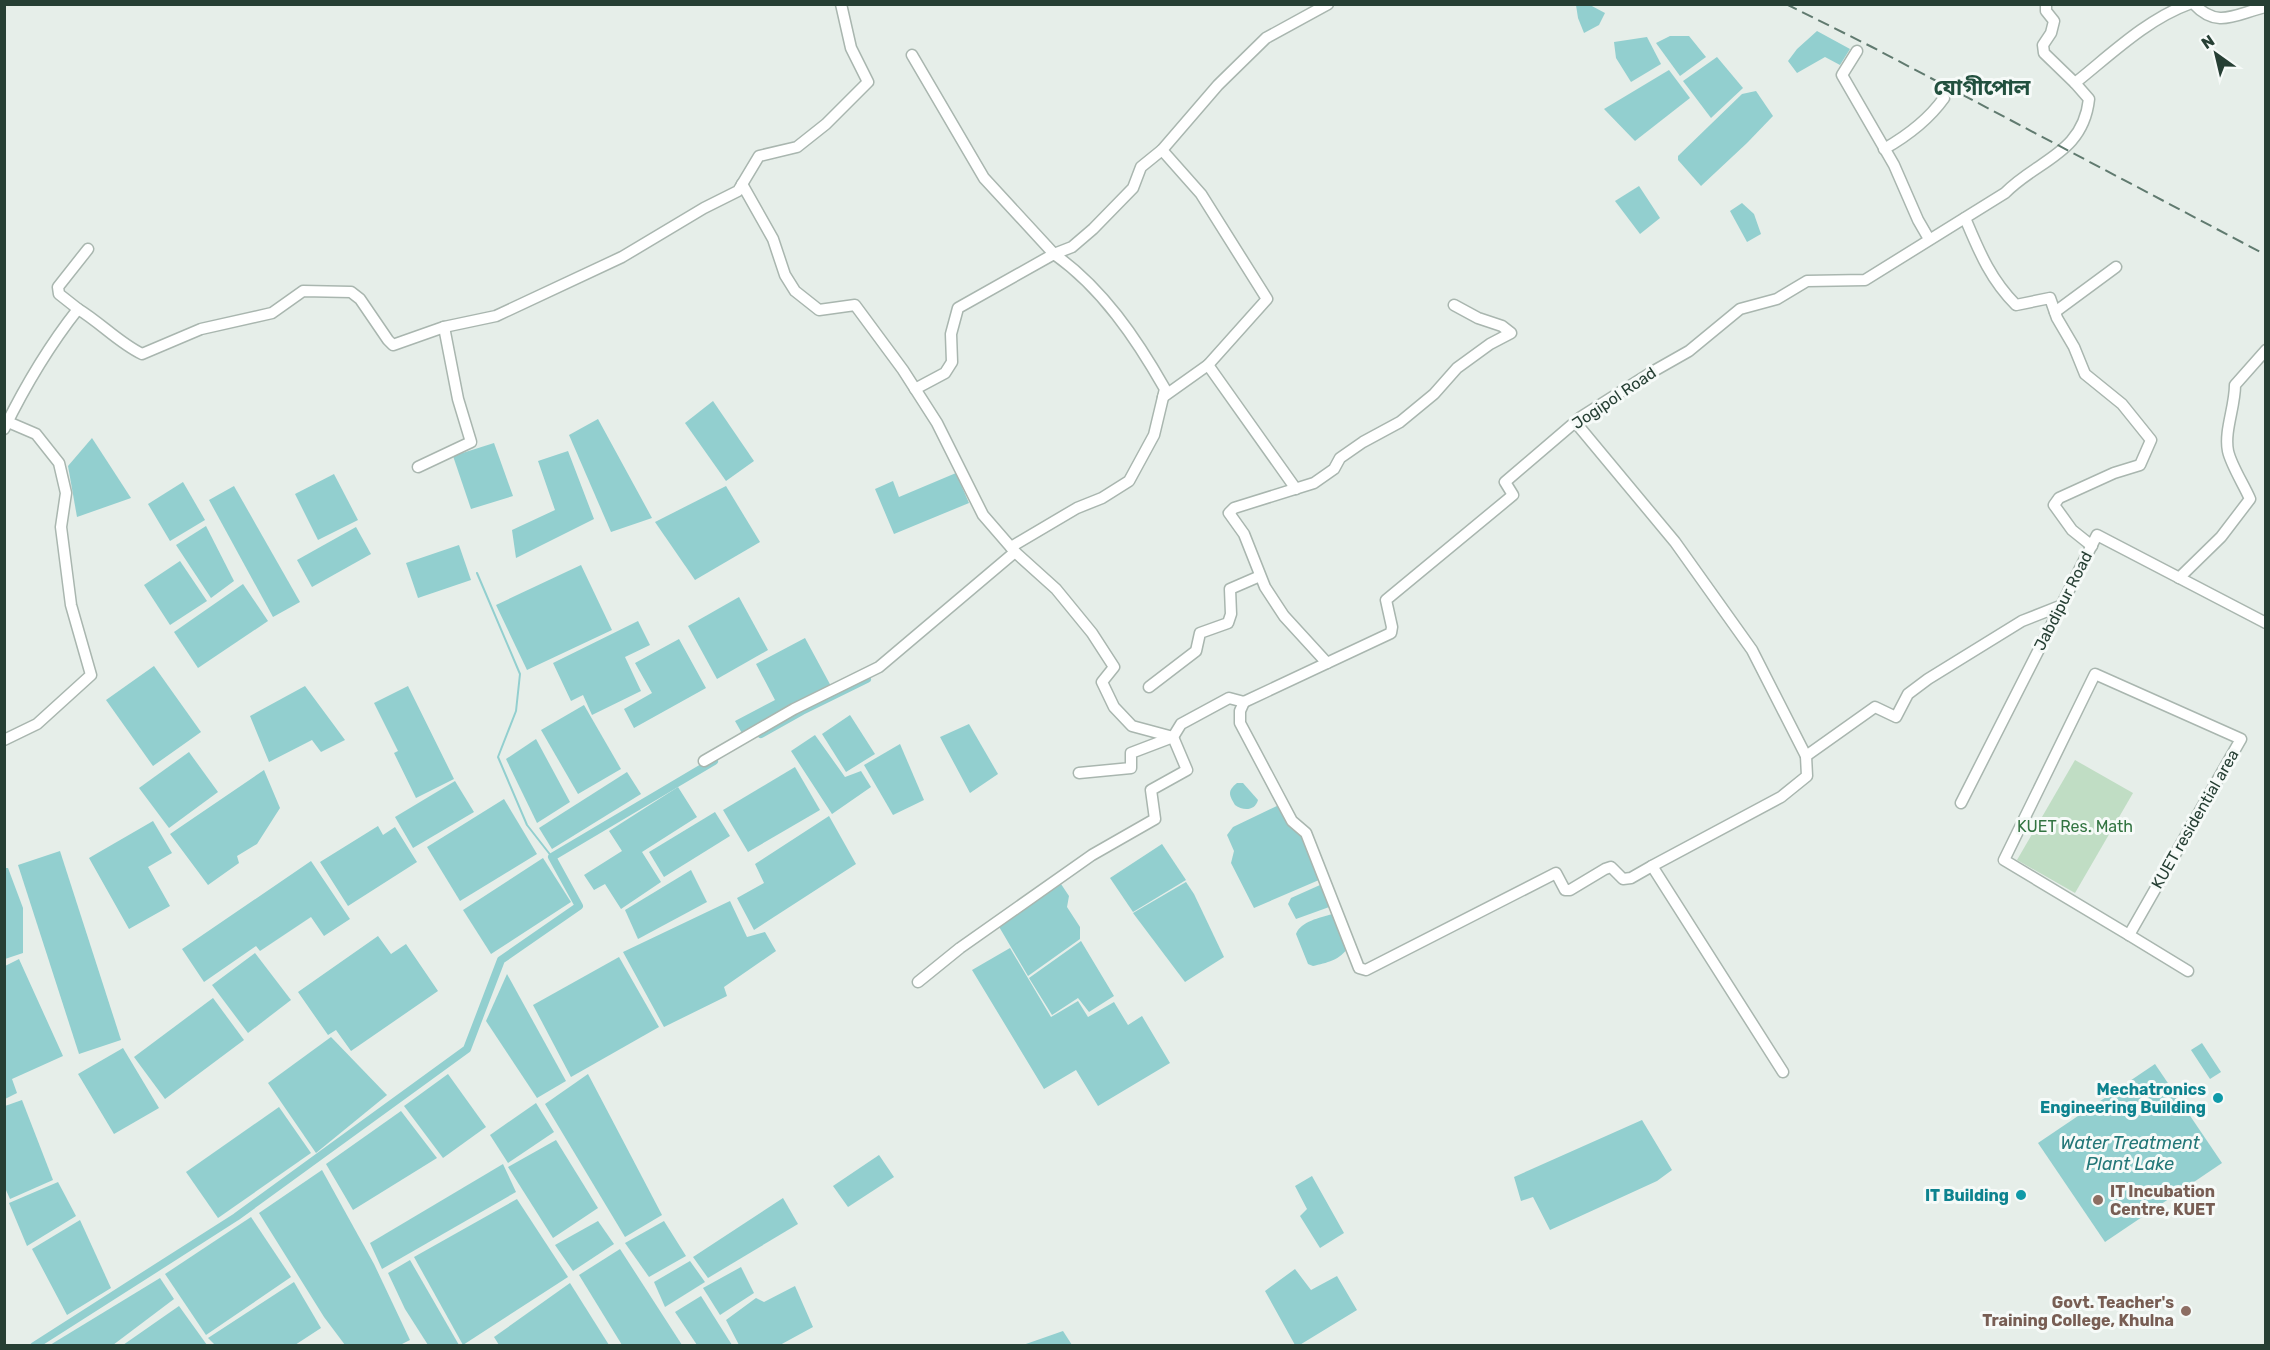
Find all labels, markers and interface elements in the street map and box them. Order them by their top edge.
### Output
north arrow [2186,24,2246,84]
text: N [2198,31,2218,53]
district label: যোগীপোল [1934,74,2031,101]
street label: Jogipol Road [1568,363,1660,433]
street label: Jabdipur Road [2030,548,2096,654]
street label: KUET residential area [2147,746,2243,892]
park label: KUET Res. Math [2017,817,2133,836]
place label: Mechatronics Engineering Building [2040,1080,2206,1117]
marker: Mechatronics Engineering Building [2211,1091,2225,1105]
water label: Water Treatment Plant Lake [2060,1132,2201,1175]
place label: IT Incubation Centre, KUET [2110,1182,2215,1219]
place label: IT Building [1925,1186,2009,1205]
marker: IT Building [2014,1188,2028,1202]
marker: IT Incubation Centre, KUET [2091,1193,2105,1207]
place label: Govt. Teacher's Training College, Khulna [1982,1293,2174,1330]
marker: Govt. Teacher's Training College, Khulna [2179,1304,2193,1318]

